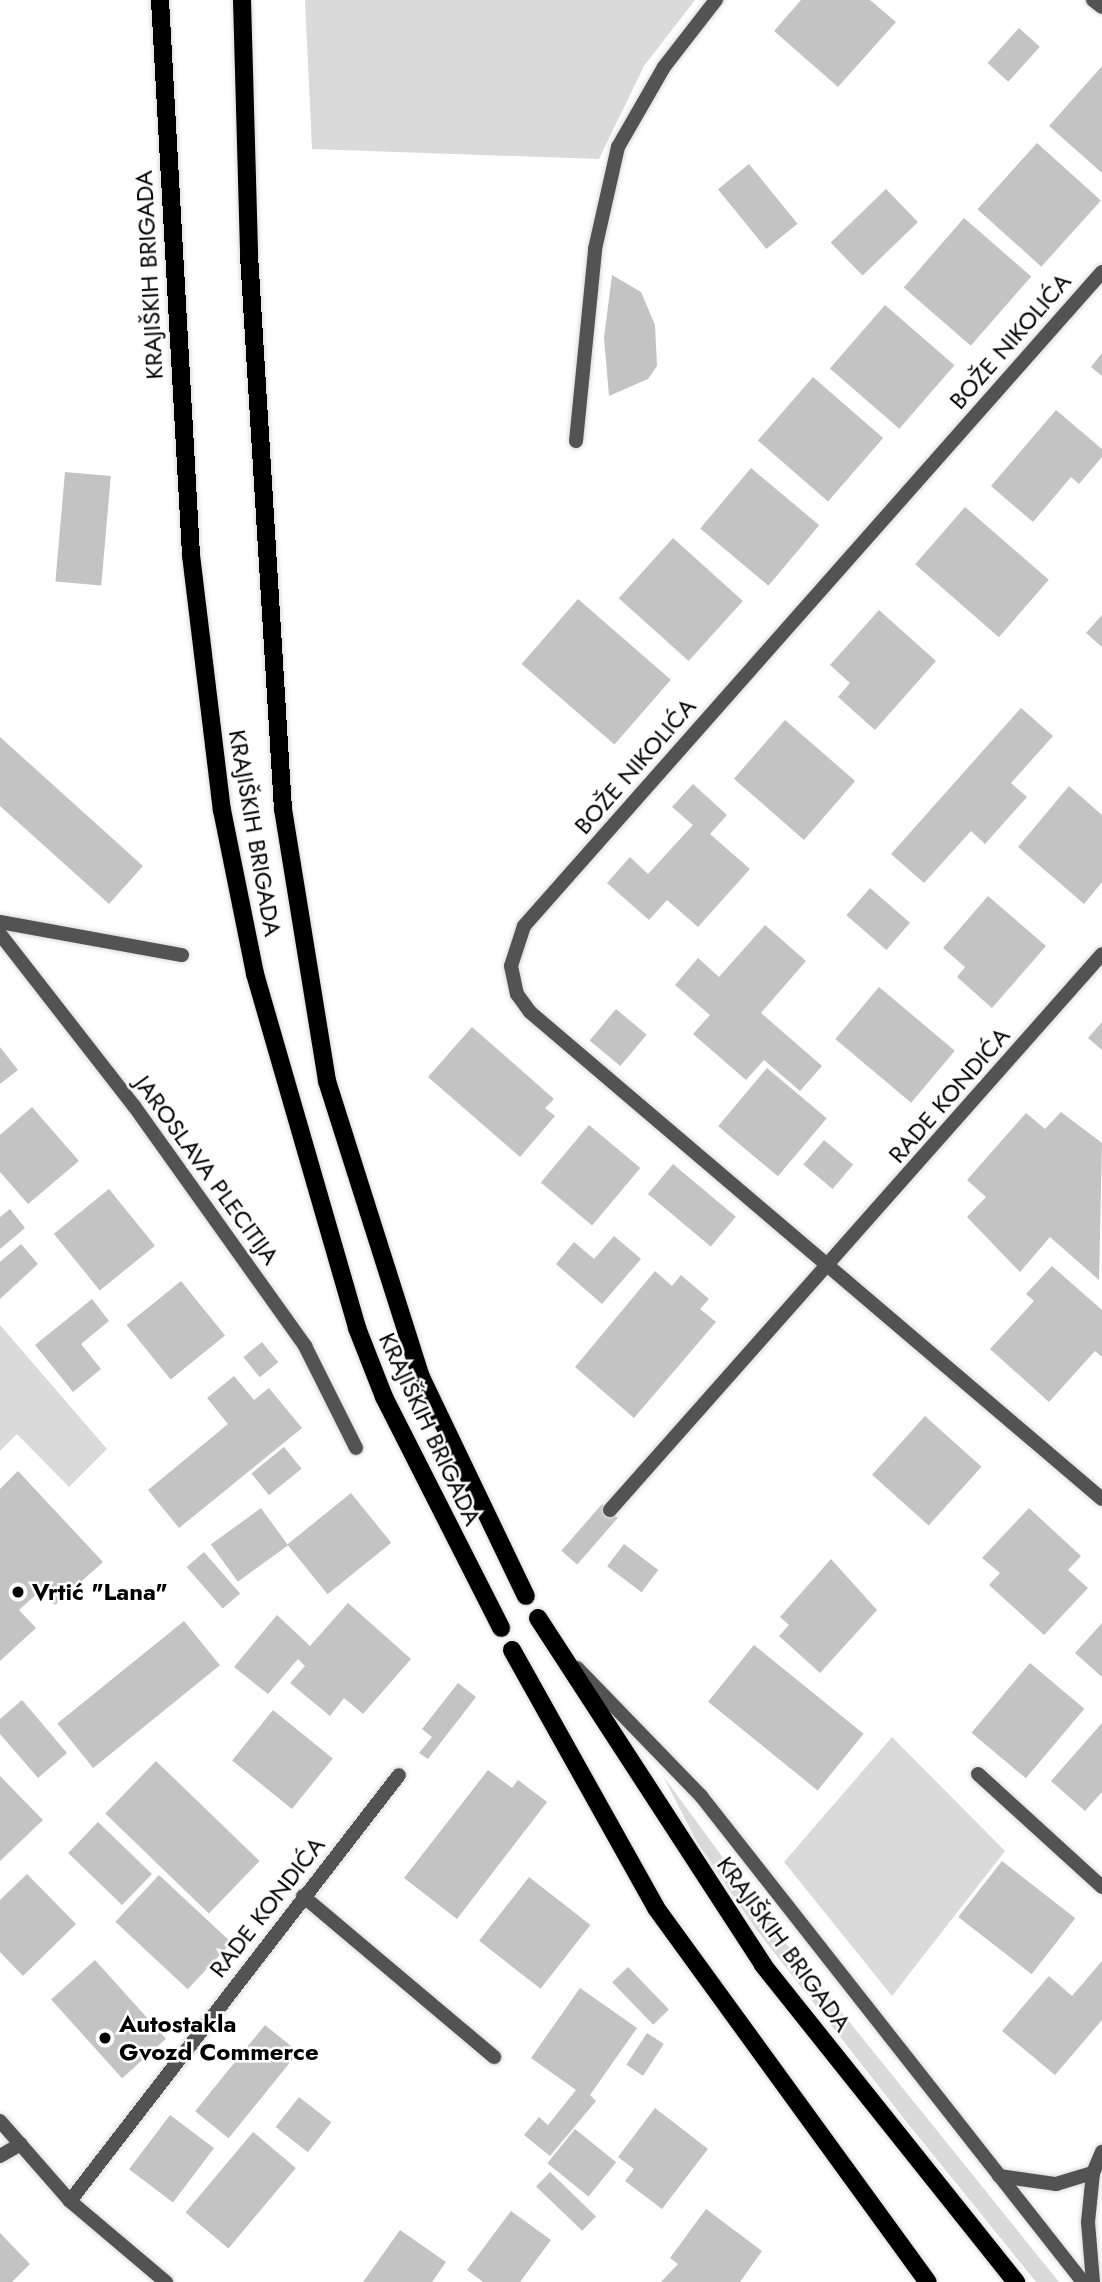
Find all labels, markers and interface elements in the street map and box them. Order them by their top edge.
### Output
street label: KRAJIŠKIH BRIGADA [129,170,169,380]
street label: BOŽE NIKOLIĆA [943,267,1077,415]
street label: BOŽE NIKOLIĆA [568,692,702,840]
street label: KRAJIŠKIH BRIGADA [223,727,287,939]
street label: RADE KONDIĆA [882,1021,1016,1169]
street label: JAROSLAVA PLECITIJA [129,1070,285,1270]
street label: KRAJIŠKIH BRIGADA [373,1328,487,1530]
place label: Vrtić "Lana" [32,1578,168,1606]
marker: Vrtić "Lana" [10,1584,26,1600]
street label: RADE KONDIĆA [203,1831,331,1983]
street label: KRAJIŠKIH BRIGADA [711,1851,857,2037]
place label: Autostakla Gvozd Commerce [119,2010,319,2066]
marker: Autostakla Gvozd Commerce [97,2030,113,2046]

